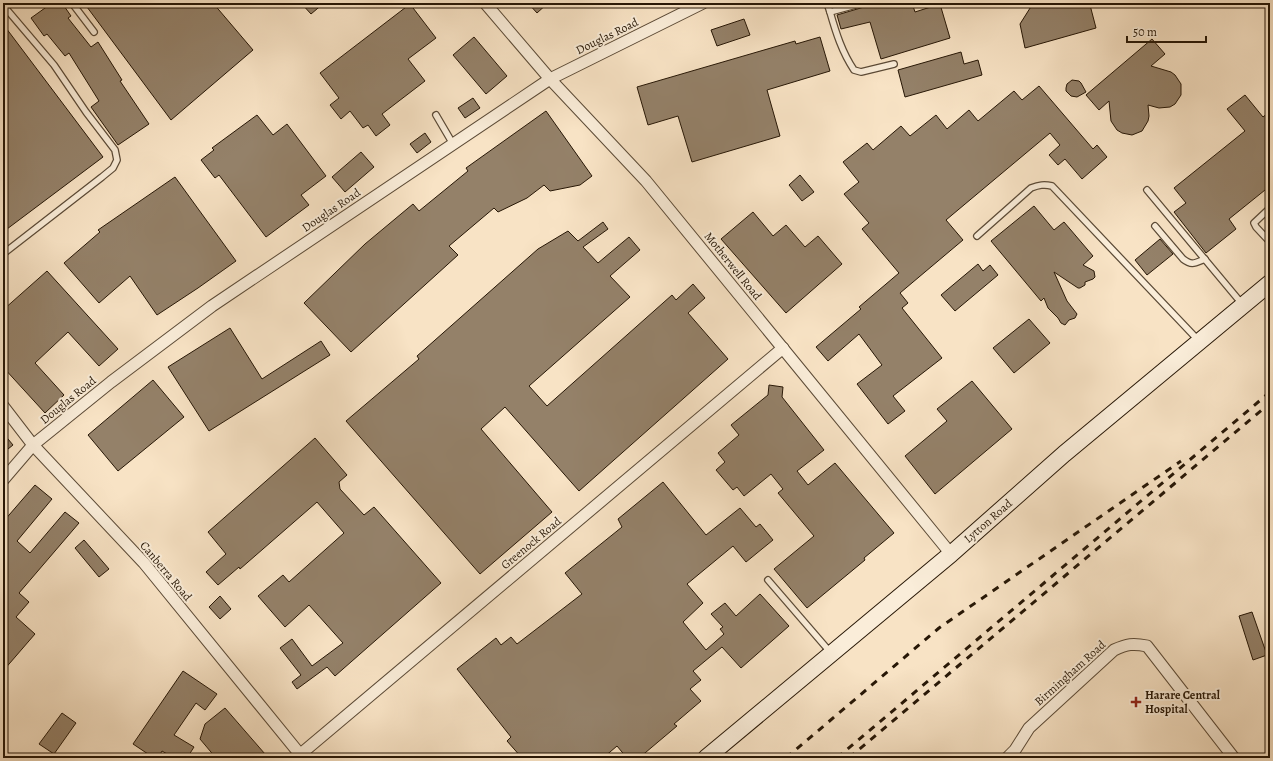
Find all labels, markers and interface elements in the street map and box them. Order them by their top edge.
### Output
street label: Douglas Road [573,14,641,58]
scale bar [1127,18,1206,44]
text: 50 m [1133,24,1157,40]
street label: Douglas Road [298,184,364,236]
street label: Motherwell Road [701,229,766,304]
street label: Douglas Road [37,372,100,427]
street label: Lytton Road [960,495,1016,546]
street label: Greenock Road [498,513,565,573]
street label: Canberra Road [136,538,196,605]
street label: Birmingham Road [1031,636,1109,709]
place label: Harare Central Hospital [1145,687,1221,717]
marker: Harare Central Hospital [1130,696,1142,708]

